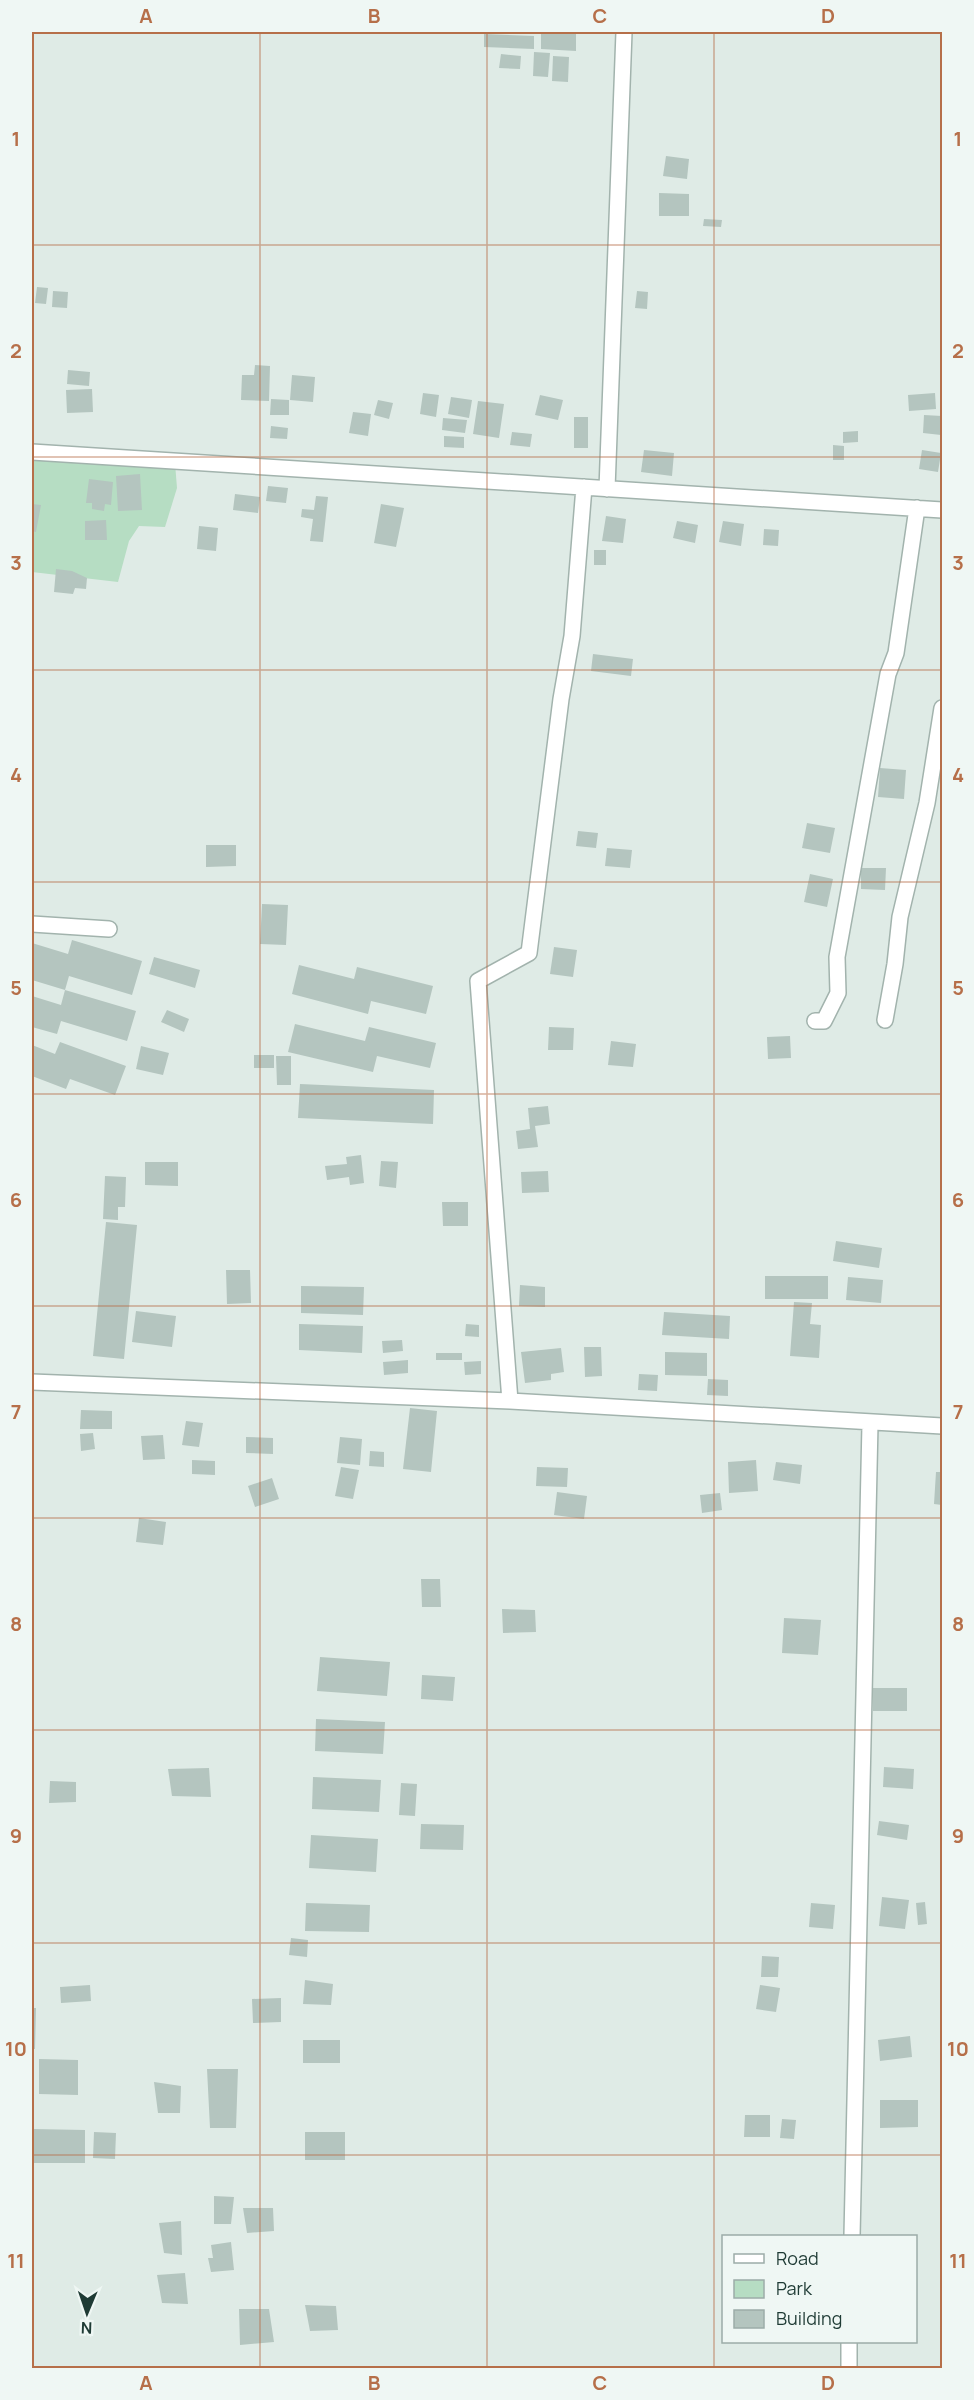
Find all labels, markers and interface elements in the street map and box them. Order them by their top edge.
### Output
text: A [139,2,153,29]
text: B [368,2,381,29]
text: C [593,2,607,29]
text: D [821,2,835,29]
text: 1 [12,125,20,152]
text: 1 [954,125,962,152]
text: 2 [10,337,22,364]
text: 2 [952,337,964,364]
text: 3 [10,549,22,576]
text: 3 [952,549,964,576]
text: 4 [10,761,22,788]
text: 4 [952,761,964,788]
text: 5 [10,974,22,1001]
text: 5 [952,974,964,1001]
text: 6 [10,1186,22,1213]
text: 6 [952,1186,964,1213]
text: 7 [11,1398,21,1425]
text: 7 [953,1398,963,1425]
text: 8 [10,1610,22,1637]
text: 8 [952,1610,964,1637]
text: 9 [10,1822,22,1849]
text: 9 [952,1822,964,1849]
text: 10 [5,2035,27,2062]
text: 10 [947,2035,969,2062]
legend [722,2235,917,2343]
text: Road [776,2246,819,2270]
text: 11 [7,2247,25,2274]
text: 11 [949,2247,967,2274]
text: Park [776,2276,813,2300]
north arrow [57,2283,117,2343]
text: Building [776,2306,842,2330]
text: N [80,2317,93,2339]
text: A [139,2369,153,2396]
text: B [368,2369,381,2396]
text: C [593,2369,607,2396]
text: D [821,2369,835,2396]

